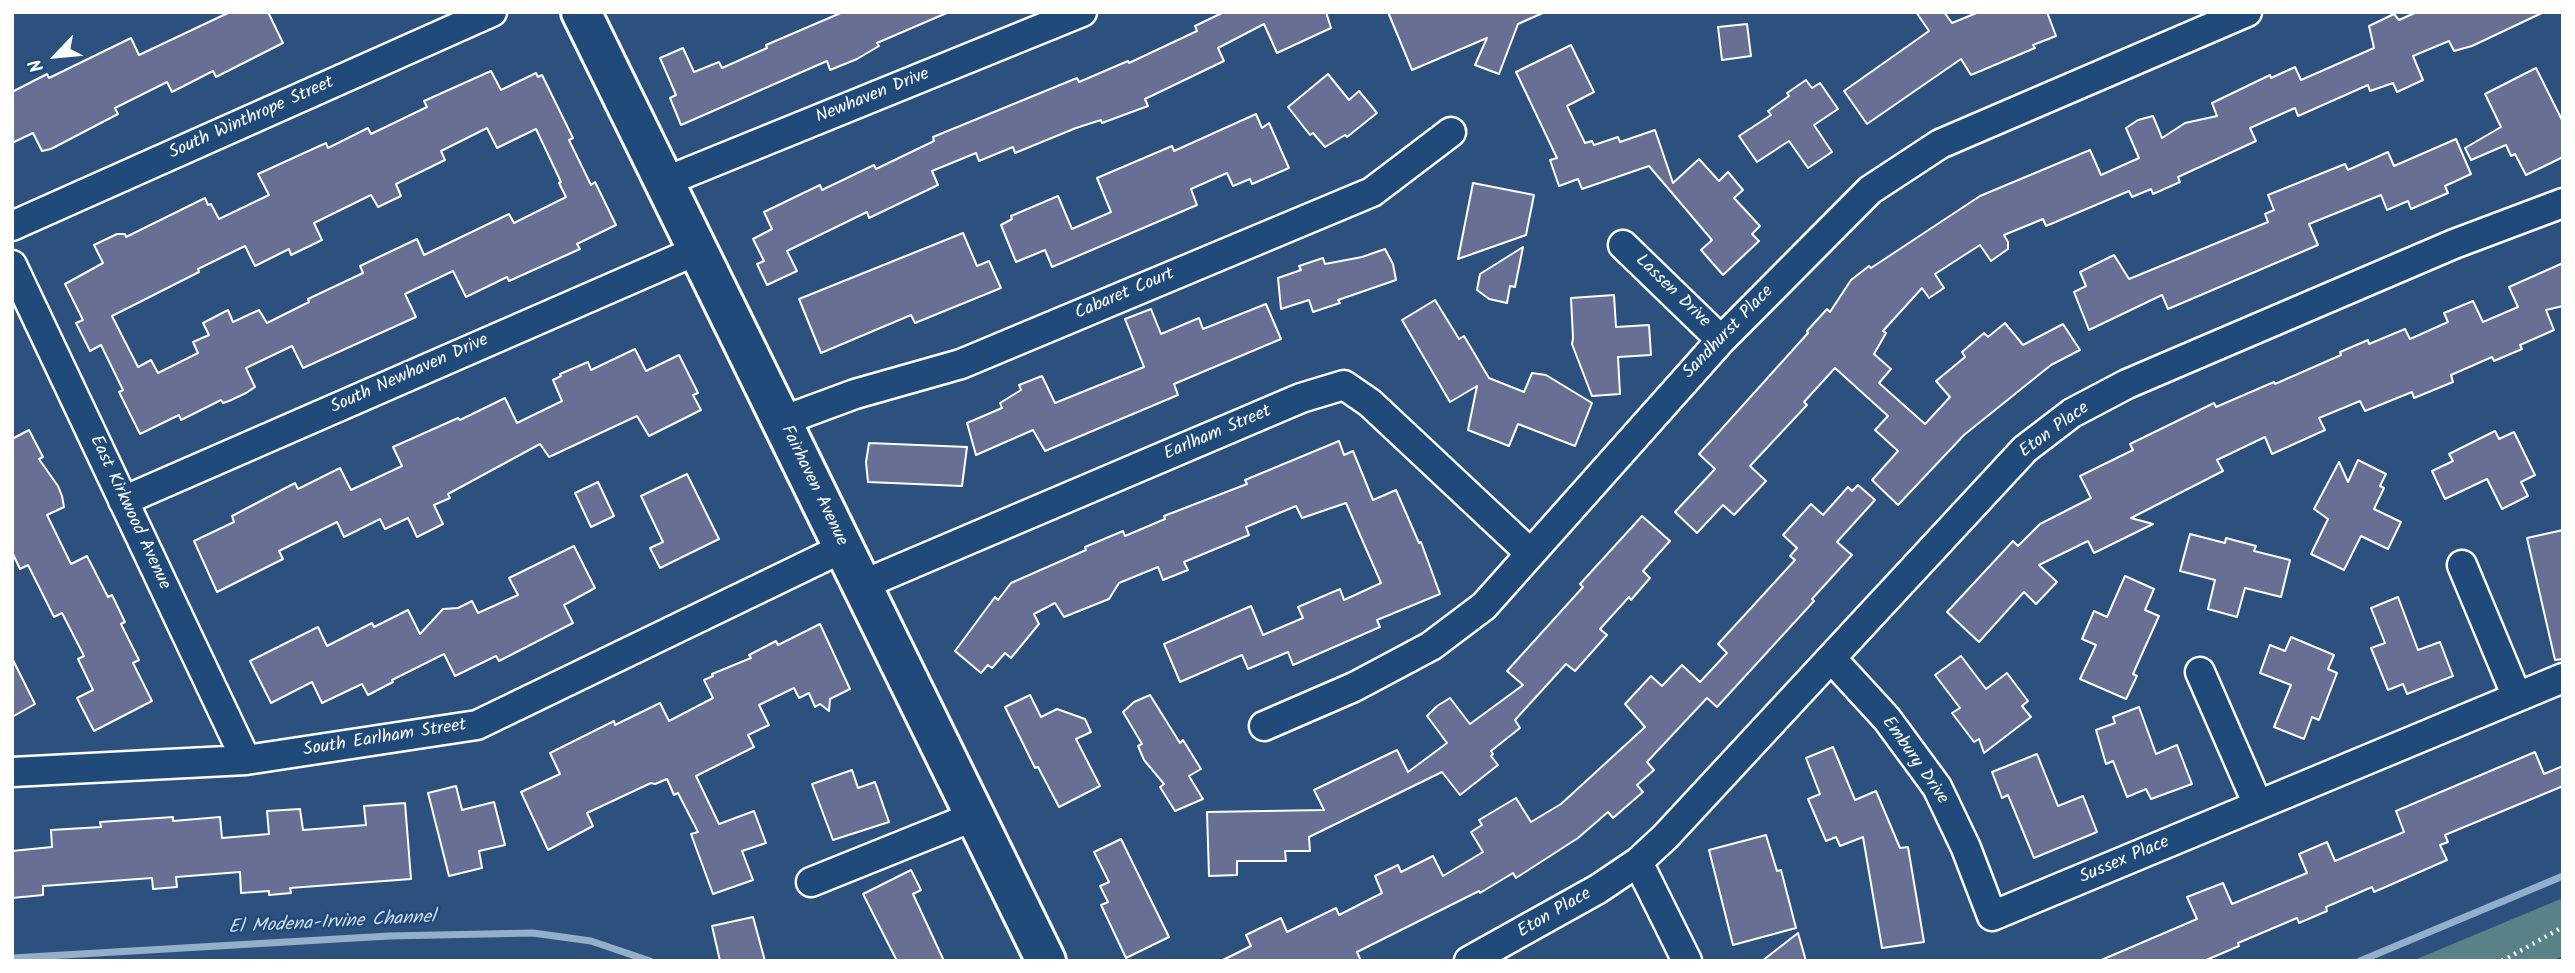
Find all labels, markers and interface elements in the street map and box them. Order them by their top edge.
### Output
north arrow [21,21,91,91]
text: N [21,53,53,77]
street label: Newhaven Drive [813,64,933,130]
street label: South Winthrope Street [166,73,338,165]
street label: Lassen Drive [1630,251,1714,333]
street label: Cabaret Court [1072,264,1178,326]
street label: Sandhurst Place [1679,282,1779,384]
street label: South Newhaven Drive [328,330,492,420]
street label: Eton Place [2016,398,2094,464]
street label: Earlham Street [1161,402,1275,466]
street label: Fairhaven Avenue [774,422,852,550]
street label: East Kirkwood Avenue [84,432,174,594]
street label: Embury Drive [1876,713,1952,809]
street label: South Earlham Street [302,715,468,763]
street label: Sussex Place [2077,832,2173,890]
street label: Eton Place [1514,884,1596,944]
water label: El Modena-Irvine Channel [228,907,436,941]

